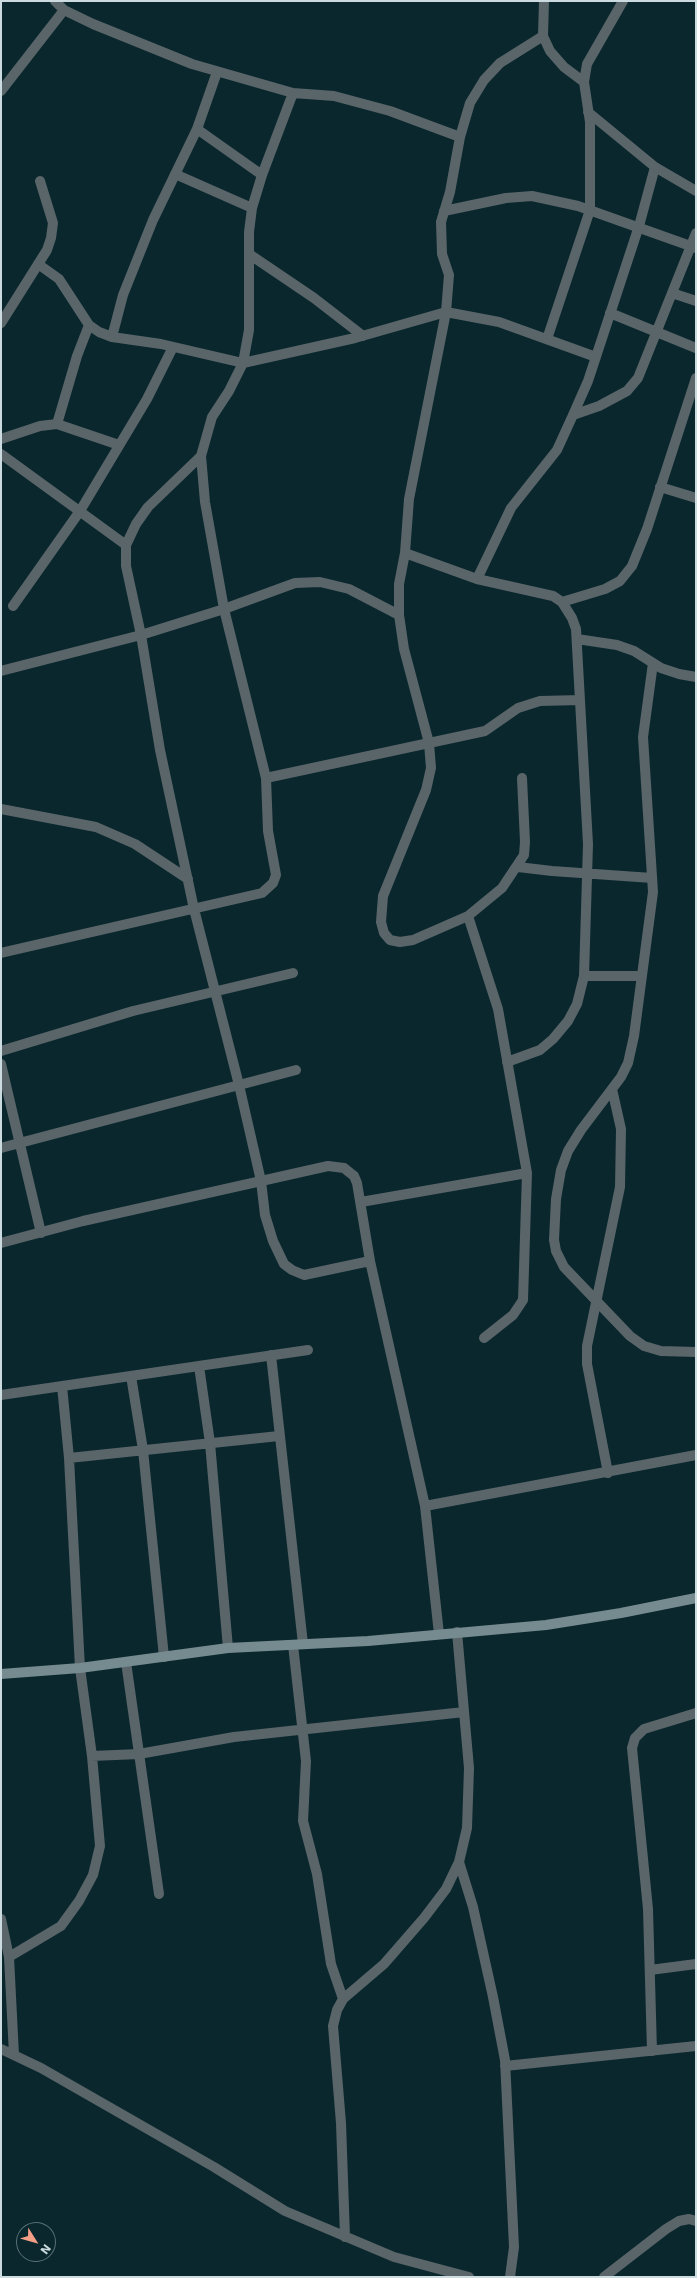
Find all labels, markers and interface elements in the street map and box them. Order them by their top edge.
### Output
north arrow [16,2222,56,2262]
text: N [37,2241,53,2257]

